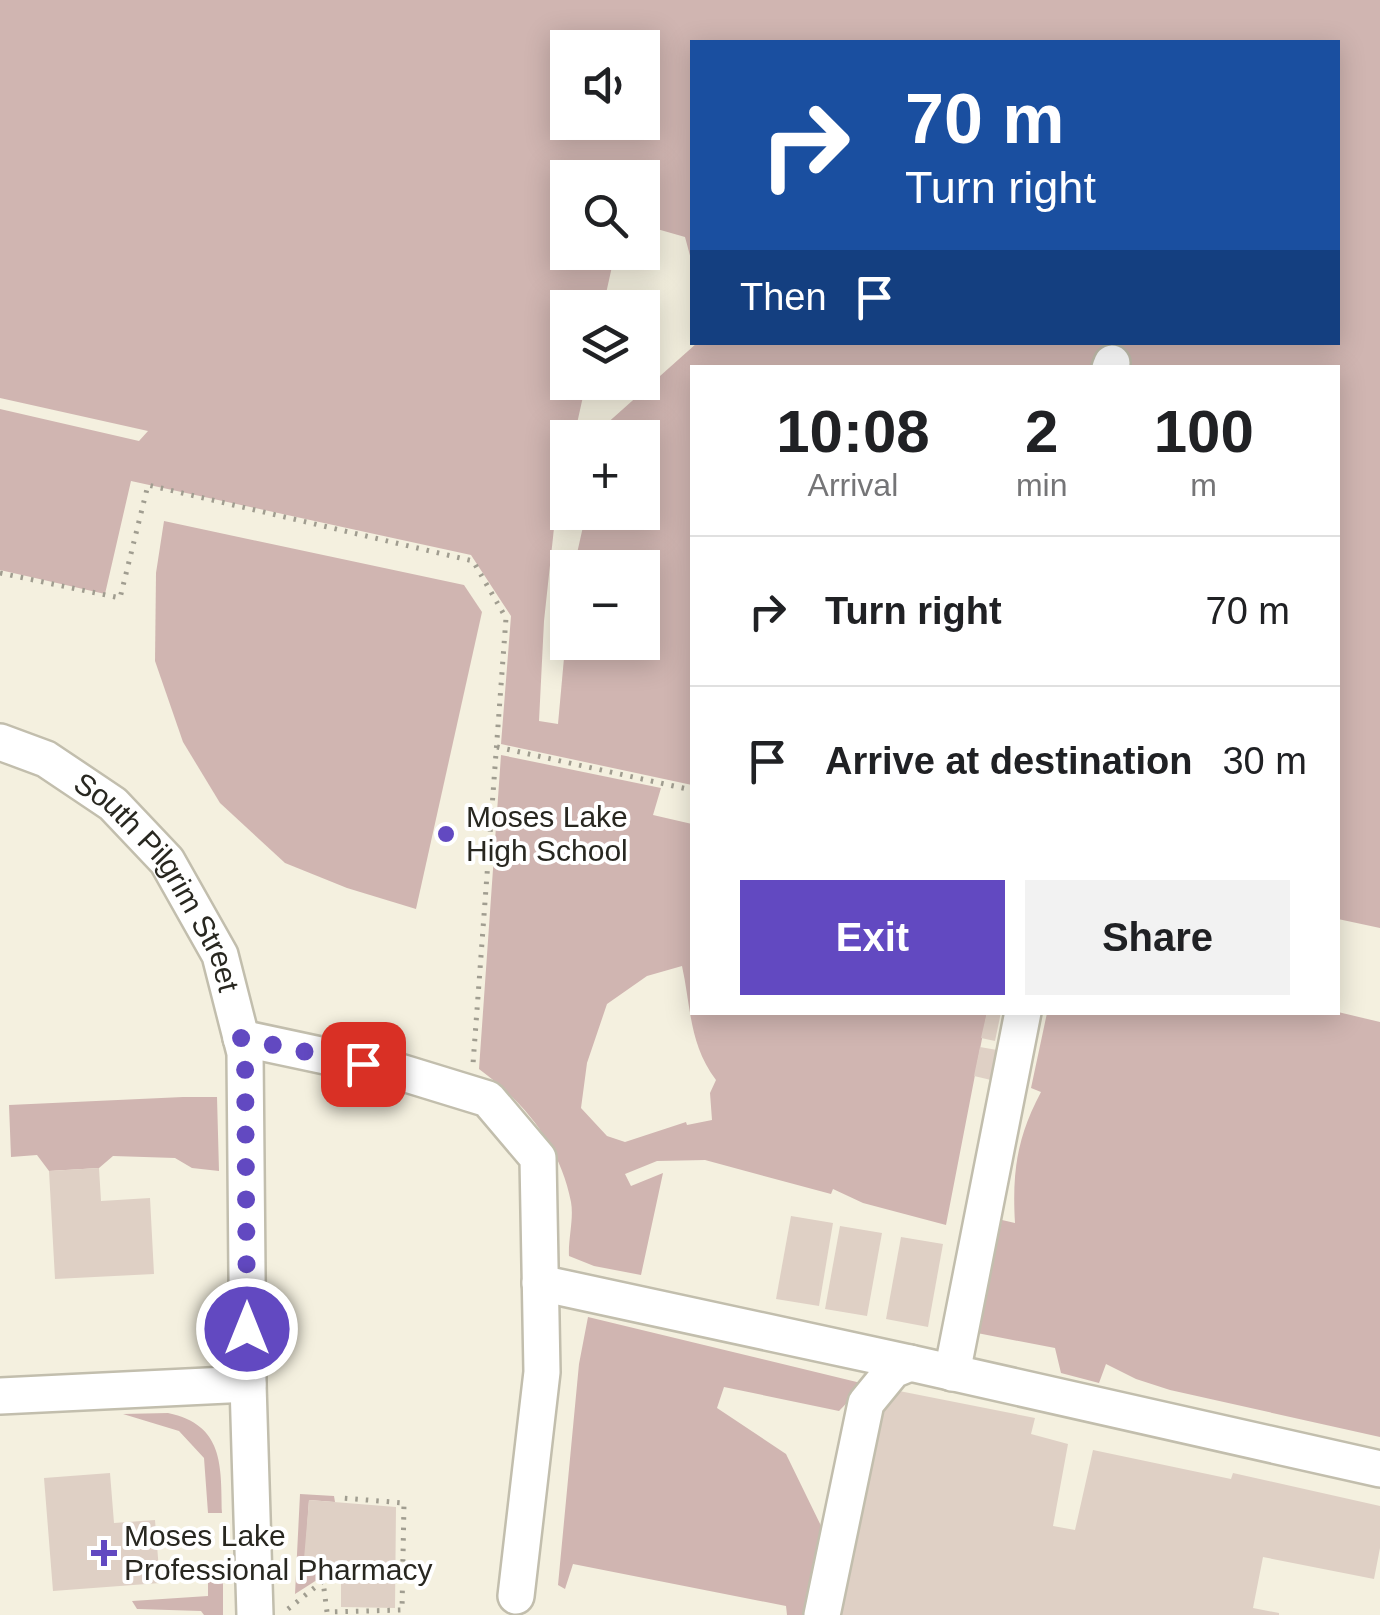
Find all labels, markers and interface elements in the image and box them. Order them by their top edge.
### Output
map controls [550,30,660,660]
button: sound [550,30,660,140]
icon: right [740,80,870,210]
text: 70 m [905,80,1065,158]
button: search [550,160,660,270]
text: Turn right [905,162,1096,213]
icon: arrive [847,270,902,325]
text: Then [740,276,827,318]
button: layers [550,290,660,400]
text: 10:08 [776,398,930,465]
text: 2 [1025,398,1058,465]
text: 100 [1154,398,1254,465]
button: + [550,420,660,530]
text: Arrival [808,467,898,503]
text: min [1016,467,1067,503]
text: m [1190,467,1217,503]
button: − [550,550,660,660]
icon: right [740,584,795,639]
text: Turn right [825,590,1002,632]
text: 70 m [1206,590,1290,632]
icon: arrive [740,734,795,789]
text: Arrive at destination [825,740,1192,782]
text: 30 m [1222,740,1307,782]
street label: South Pilgrim Street [68,766,246,996]
place label: Moses Lake High School [466,800,628,867]
marker: Moses Lake High School [435,823,457,845]
button: Exit [740,880,1005,995]
button: Share [1025,880,1290,995]
pin [321,1022,406,1107]
icon: arrive [336,1037,391,1092]
position arrow [195,1277,299,1381]
place label: Moses Lake Professional Pharmacy [124,1519,432,1586]
marker: Moses Lake Professional Pharmacy [93,1542,115,1564]

